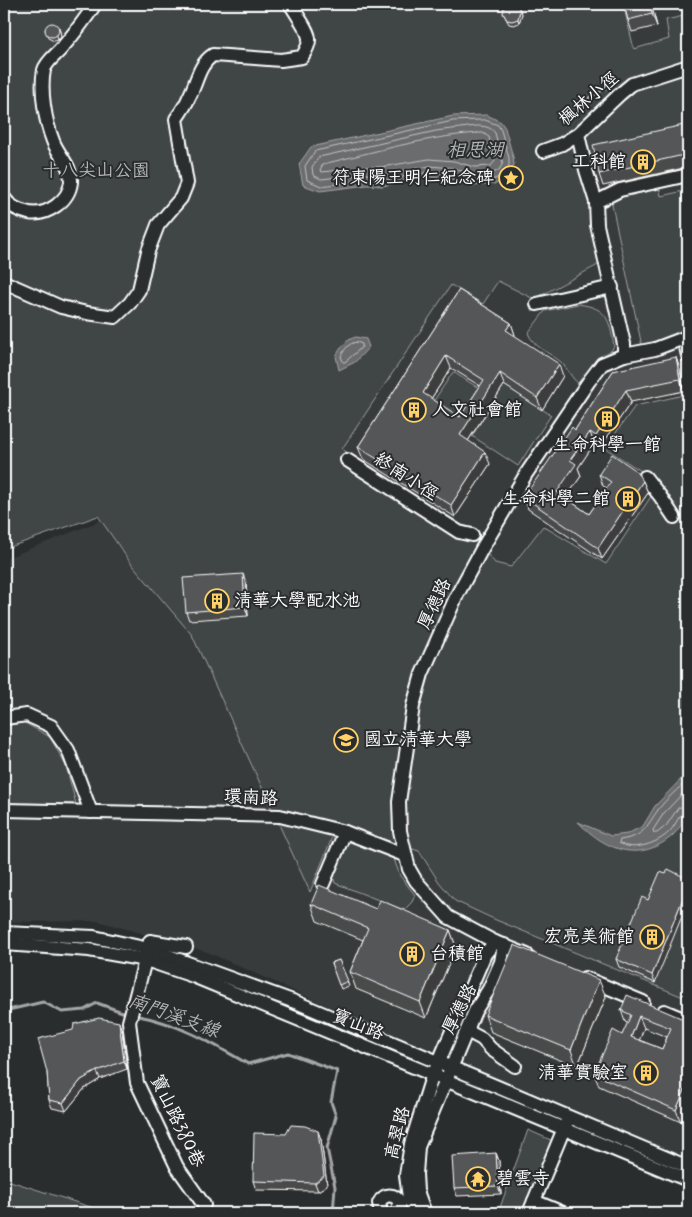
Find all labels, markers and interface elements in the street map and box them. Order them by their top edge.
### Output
street label: 楓林小徑 [554,67,624,131]
water label: 相思湖 [446,138,505,163]
building icon: 工科館 [630,149,656,175]
place label: 工科館 [572,150,626,174]
park label: 十八尖山公園 [42,159,150,183]
place icon: 符東陽王明仁紀念碑 [498,165,524,191]
place label: 符東陽王明仁紀念碑 [332,166,494,190]
building icon: 人文社會館 [401,397,427,423]
place label: 人文社會館 [432,398,522,422]
building icon: 生命科學一館 [594,406,620,432]
place label: 生命科學一館 [553,433,661,457]
street label: 終南小徑 [369,447,443,507]
building icon: 生命科學二館 [615,486,641,512]
place label: 生命科學二館 [502,487,610,511]
street label: 厚德路 [413,574,457,634]
building icon: 清華大學配水池 [204,588,230,614]
place label: 清華大學配水池 [234,589,360,613]
school or university icon: 國立清華大學 [333,727,359,753]
place label: 國立清華大學 [364,728,472,752]
street label: 環南路 [223,785,279,811]
building icon: 宏亮美術館 [639,924,665,950]
place label: 宏亮美術館 [544,925,634,949]
building icon: 台積館 [399,941,425,967]
place label: 台積館 [430,942,484,966]
street label: 厚德路 [437,979,483,1039]
water label: 南門溪支線 [125,988,224,1044]
street label: 寶山路 [328,1004,388,1046]
building icon: 清華實驗室 [633,1060,659,1086]
place label: 清華實驗室 [538,1061,628,1085]
street label: 寶山路380巷 [144,1070,210,1172]
street label: 高翠路 [380,1104,416,1162]
temple icon: 碧雲寺 [465,1166,491,1192]
place label: 碧雲寺 [496,1167,550,1191]

